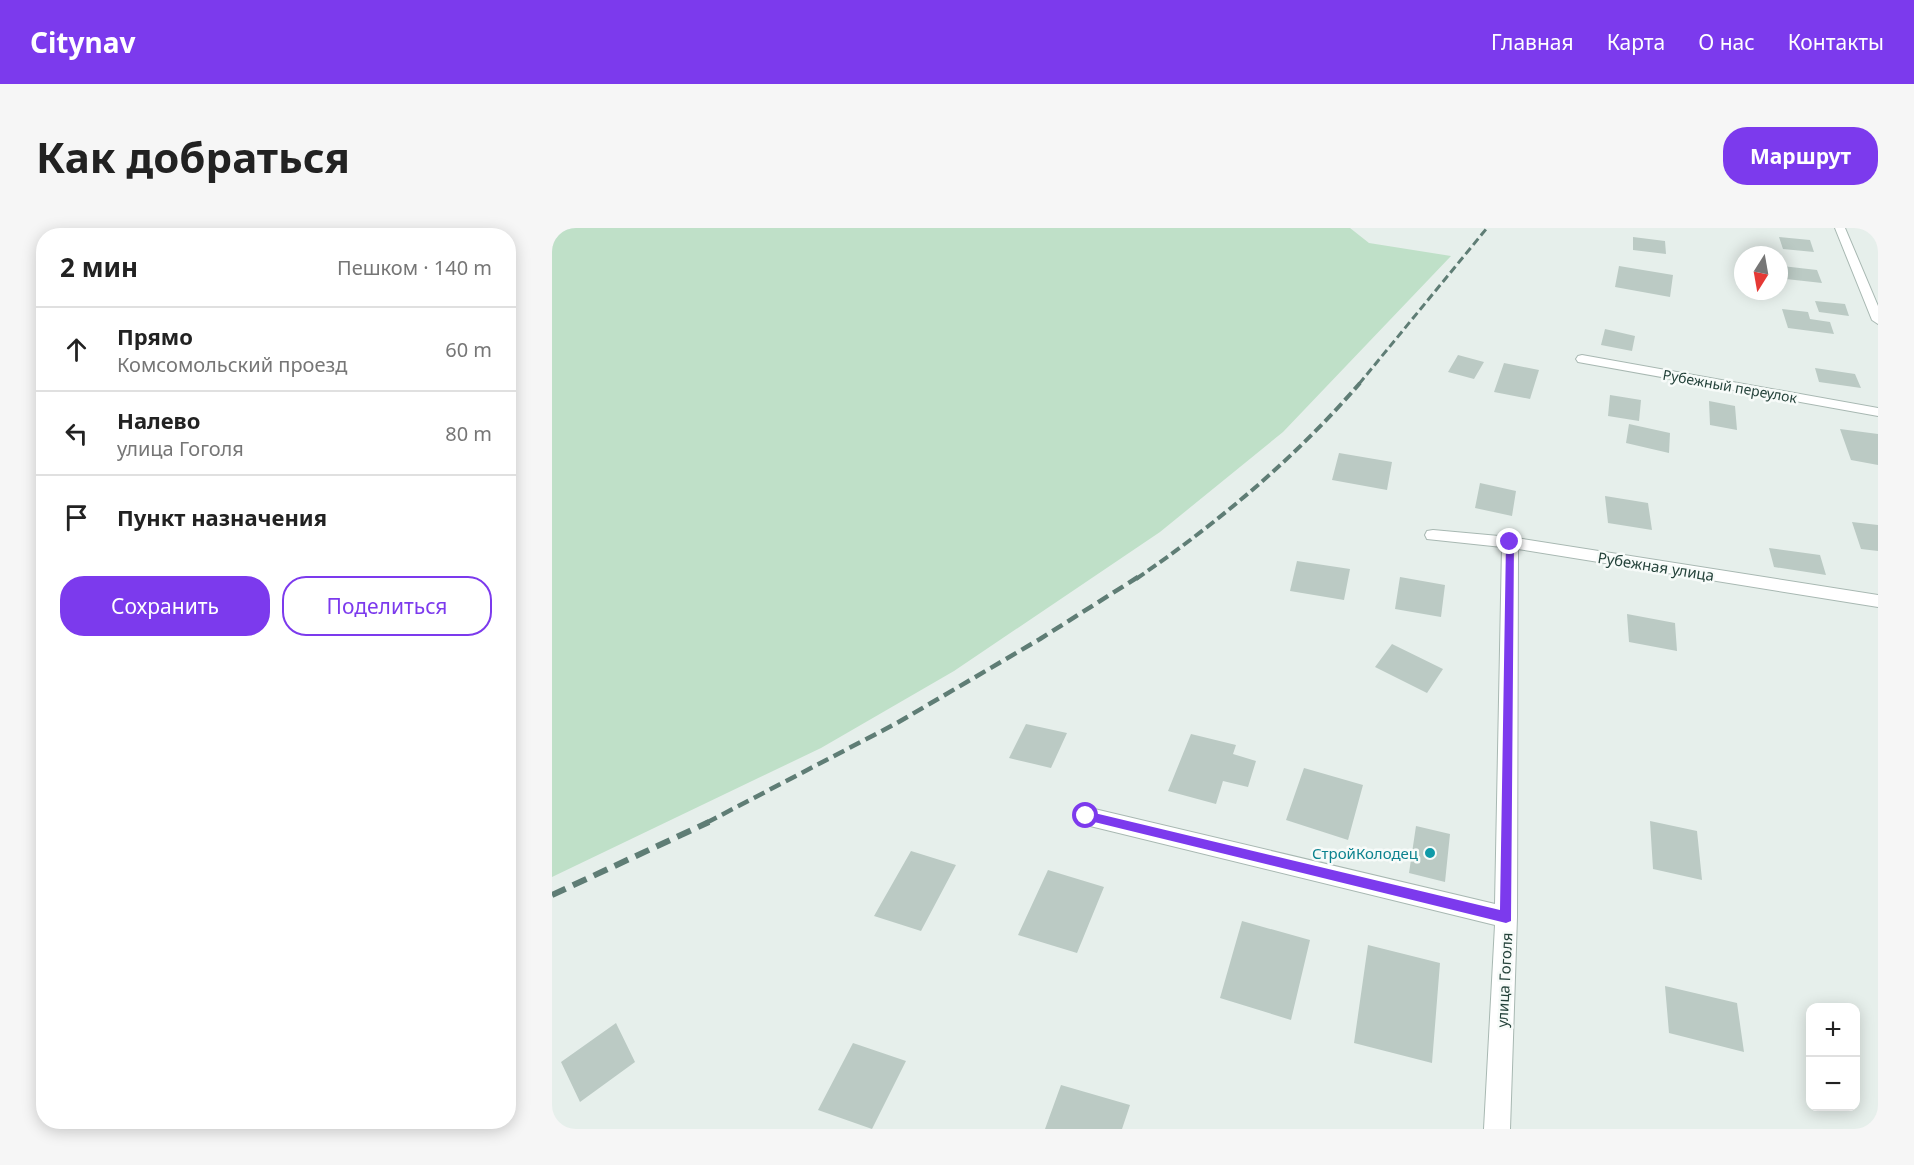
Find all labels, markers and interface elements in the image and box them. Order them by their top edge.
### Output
text: Citynav [30,23,135,61]
text: Главная [1491,28,1574,56]
text: Карта [1607,28,1665,56]
text: О нас [1698,28,1755,56]
text: Контакты [1788,28,1884,56]
button: Маршрут [1723,127,1878,185]
text: Как добраться [36,128,350,185]
north arrow [1734,246,1788,300]
text: 2 мин [60,249,138,285]
text: Пешком · 140 m [337,254,492,281]
text: Прямо [117,321,193,351]
icon: ahead [60,333,93,366]
text: 60 m [445,336,492,363]
text: Комсомольский проезд [117,351,347,378]
street label: Рубежный переулок [1661,365,1799,407]
text: Налево [117,405,200,435]
icon: left [60,417,93,450]
text: 80 m [445,420,492,447]
text: улица Гоголя [117,435,244,462]
icon: arrive [60,501,93,534]
text: Пункт назначения [117,502,327,532]
route end [1496,528,1522,554]
street label: Рубежная улица [1596,547,1716,585]
button: Сохранить [60,576,270,636]
button: Поделиться [282,576,492,636]
route start [1072,802,1098,828]
place label: СтройКолодец [1312,843,1419,863]
marker: СтройКолодец [1423,846,1437,860]
street label: улица Гоголя [1492,932,1516,1028]
map controls [1806,1003,1860,1111]
button: + [1806,1003,1860,1057]
button: − [1806,1057,1860,1111]

